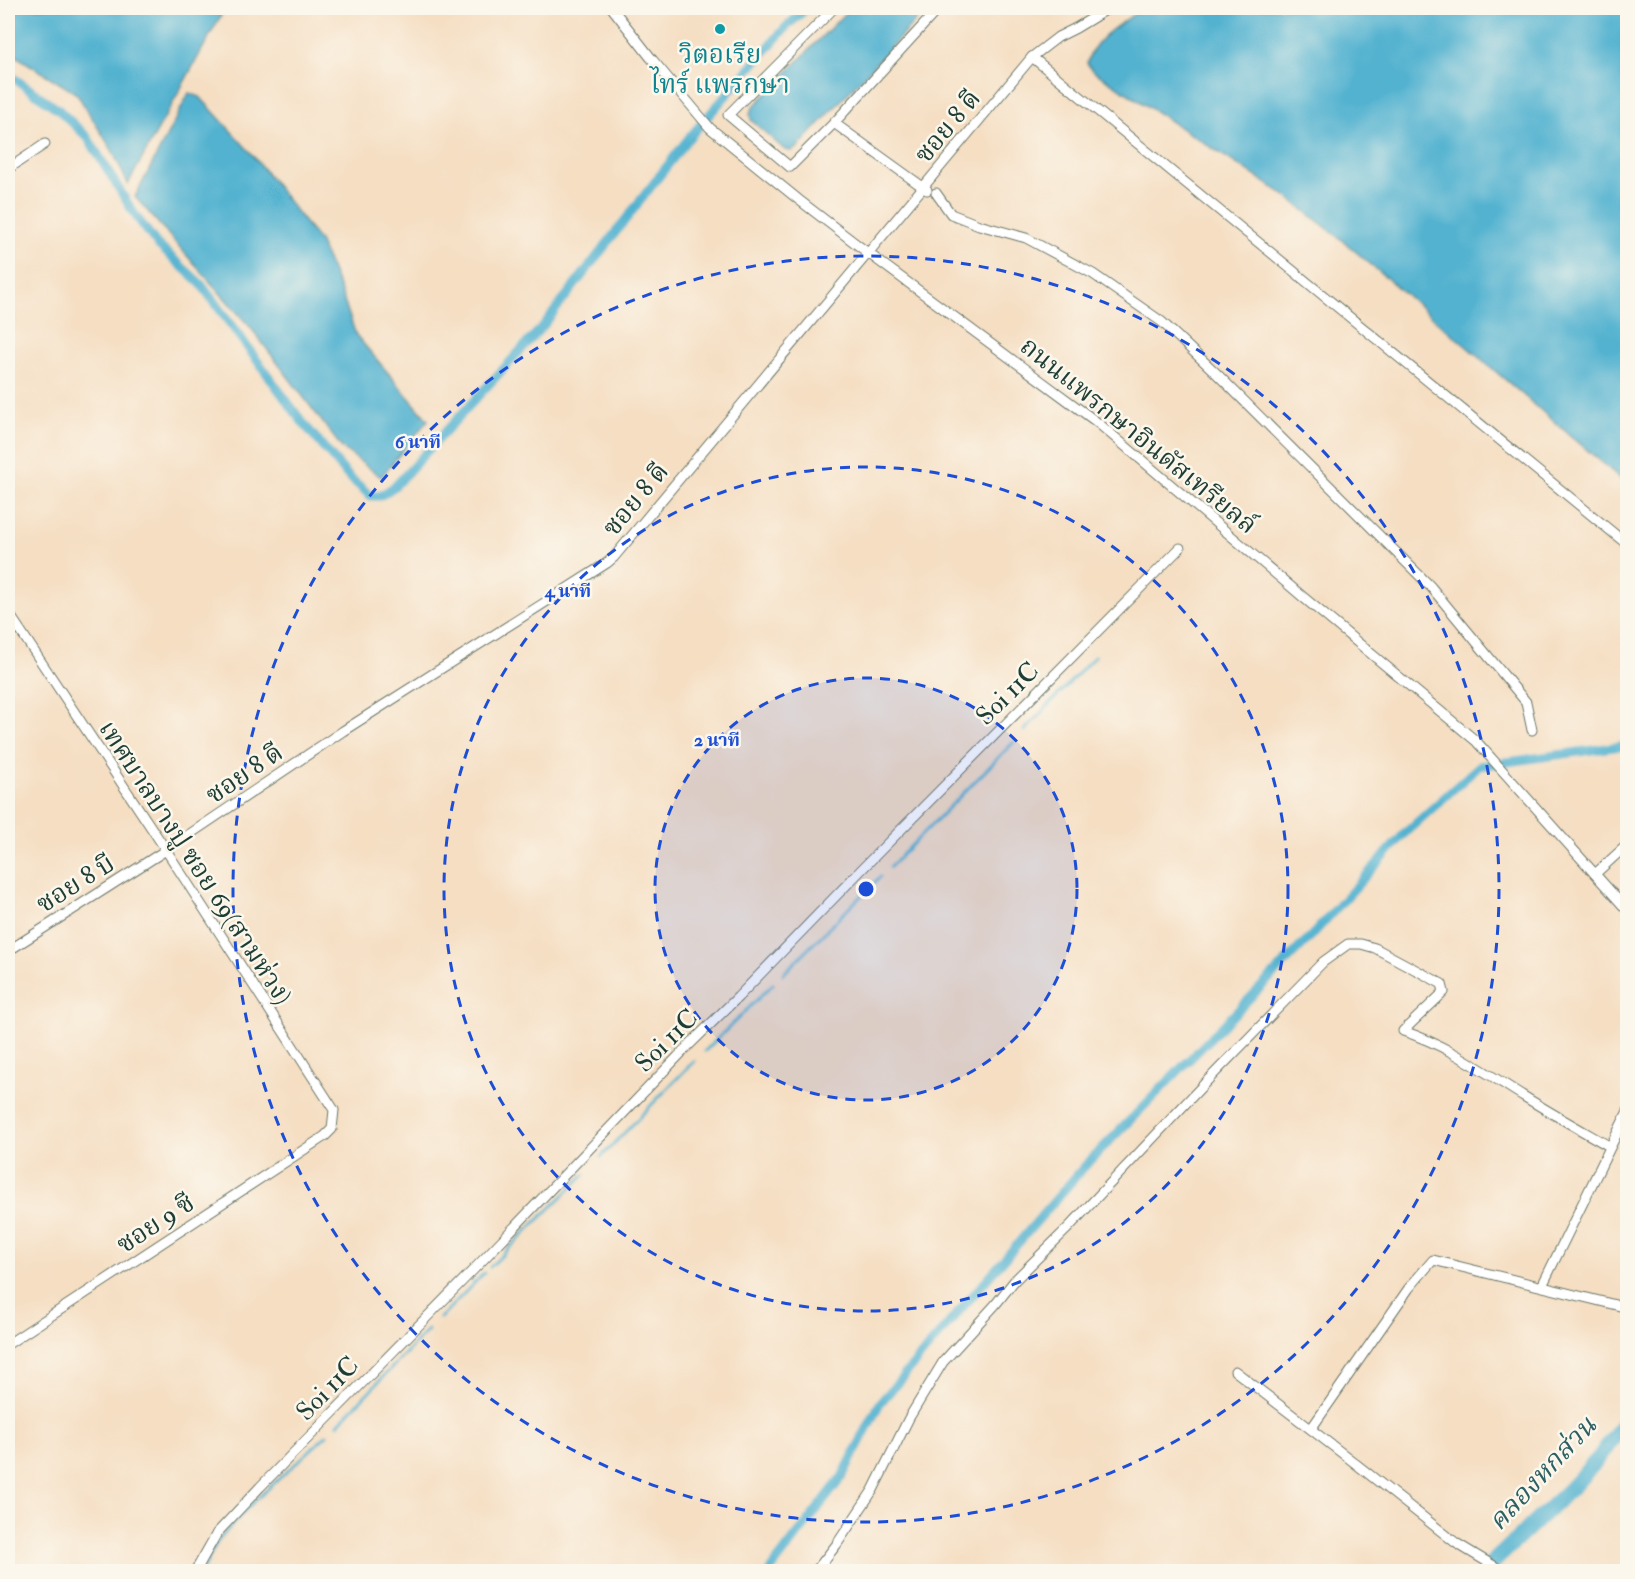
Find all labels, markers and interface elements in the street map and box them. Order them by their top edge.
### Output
marker: วิตอเรีย ไทร์ แพรกษา [713,22,727,36]
place label: วิตอเรีย ไทร์ แพรกษา [648,39,790,101]
street label: ซอย 8 ดี [908,83,988,170]
street label: ถนนแพรกษาอินดัสเทรียลล์ [1013,330,1264,541]
text: 6 นาที [395,431,441,454]
street label: ซอย 8 ดี [596,456,676,543]
text: 4 นาที [544,580,591,603]
street label: Soi 11C [969,655,1046,732]
street label: เทศบาลบางปู ซอย 69(สามห่วง) [90,714,299,1011]
text: 2 นาที [694,729,740,752]
street label: ซอย 8 ดี [200,736,289,811]
street label: ซอย 8 บี [31,848,120,920]
centre of rings [856,879,876,899]
street label: Soi 11C [628,1002,705,1079]
street label: ซอย 9 ซี [111,1187,201,1261]
street label: Soi 11C [289,1350,366,1427]
water label: คลองหกส่วน [1481,1409,1604,1537]

